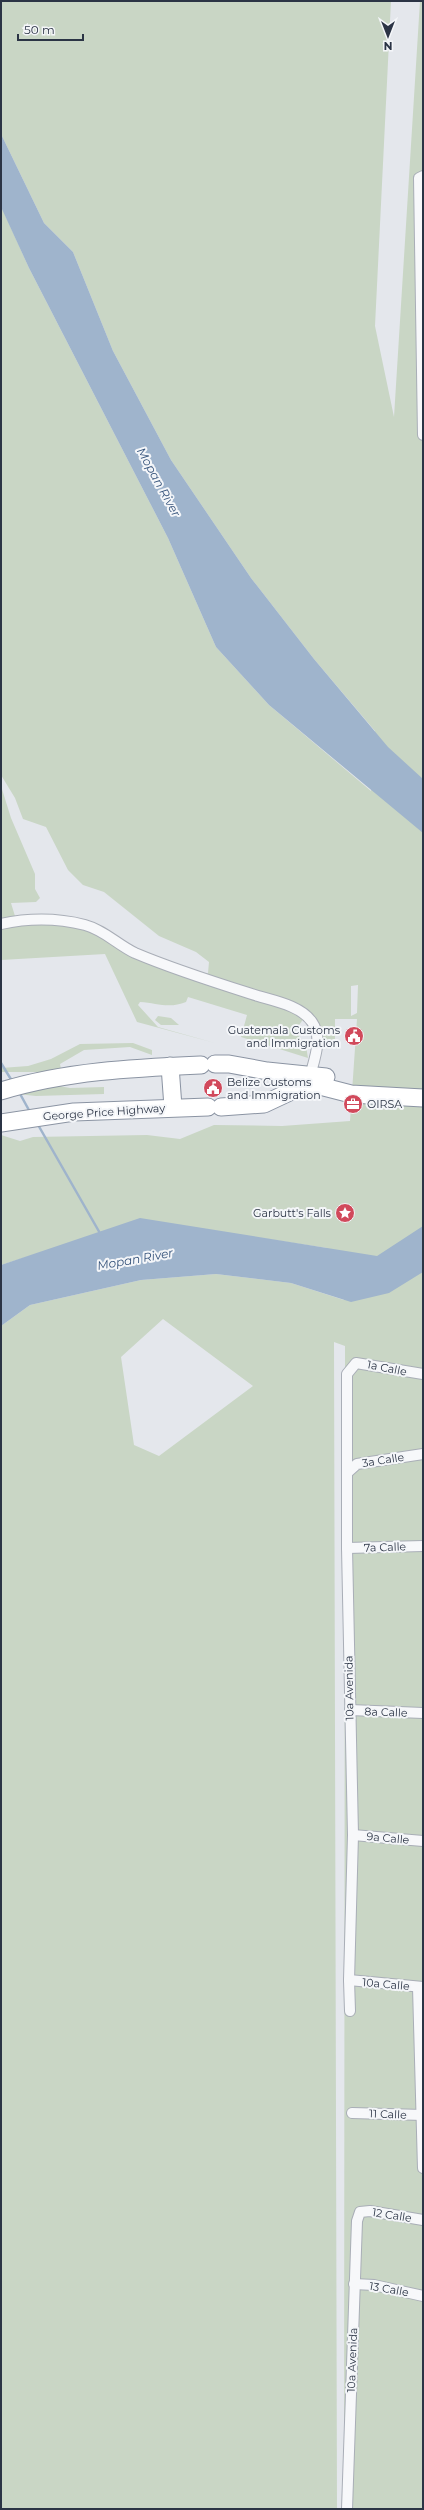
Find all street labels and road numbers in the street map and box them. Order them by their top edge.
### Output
street label: George Price Highway [42,1101,166,1123]
street label: 1a Calle [366,1357,408,1379]
street label: 3a Calle [361,1450,405,1470]
street label: 7a Calle [364,1539,407,1555]
street label: 10a Avenida [341,1655,357,1721]
street label: 8a Calle [364,1704,408,1720]
street label: 9a Calle [366,1829,410,1847]
street label: 10a Calle [362,1975,411,1993]
street label: 11 Calle [369,2106,407,2122]
street label: 12 Calle [371,2205,413,2225]
street label: 13 Calle [368,2279,410,2299]
street label: 10a Avenida [344,2327,360,2393]

